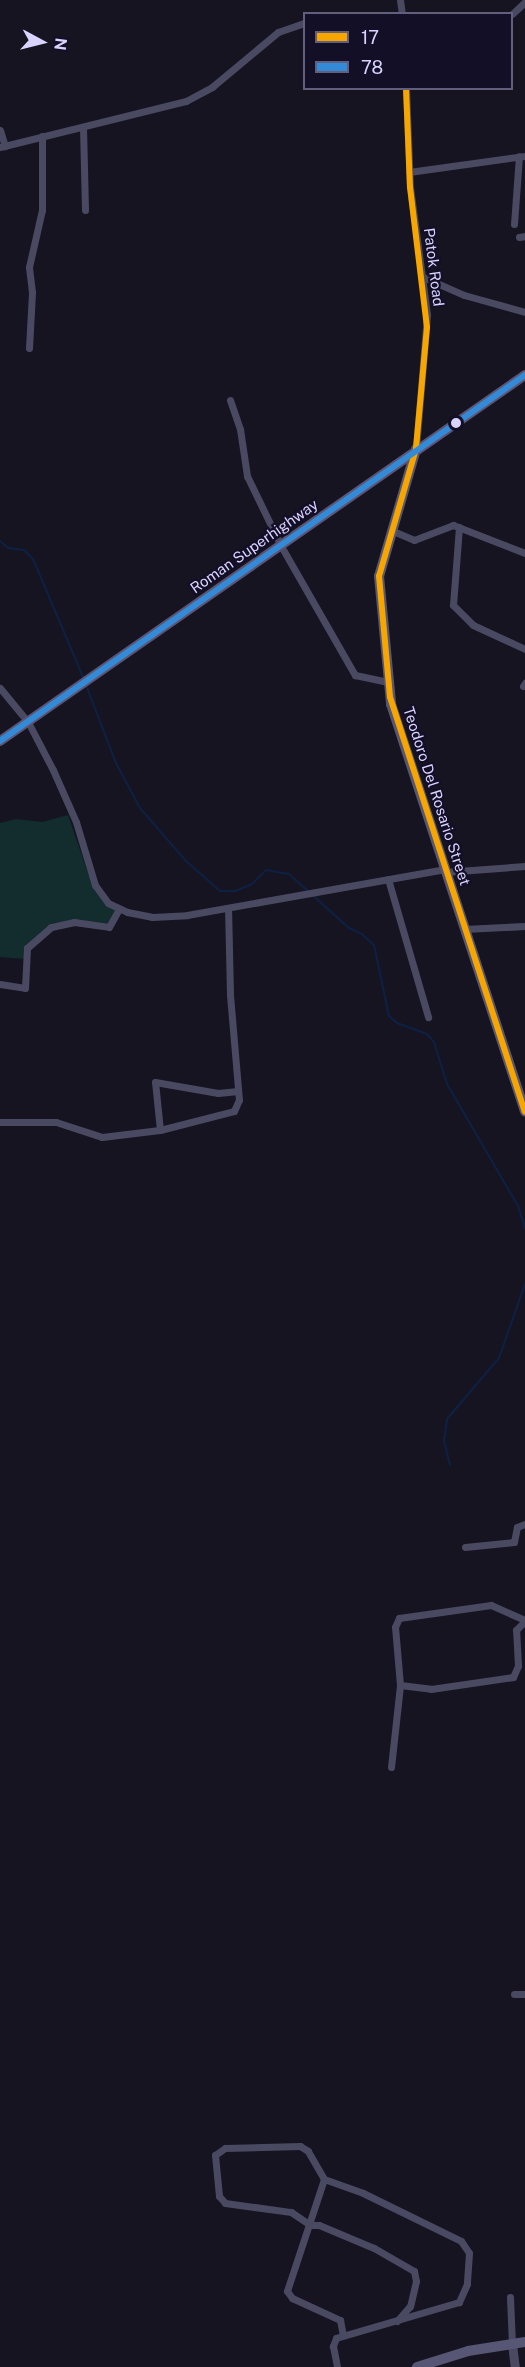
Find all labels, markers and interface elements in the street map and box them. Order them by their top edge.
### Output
north arrow [12,12,72,72]
legend [303,12,513,90]
text: 17 [361,27,379,48]
text: N [50,37,71,52]
text: 78 [361,57,383,78]
street label: Patok Road [420,227,448,307]
unlabelled marker [450,417,462,429]
street label: Roman Superhighway [187,495,321,597]
street label: Teodoro Del Rosario Street [400,704,474,888]

